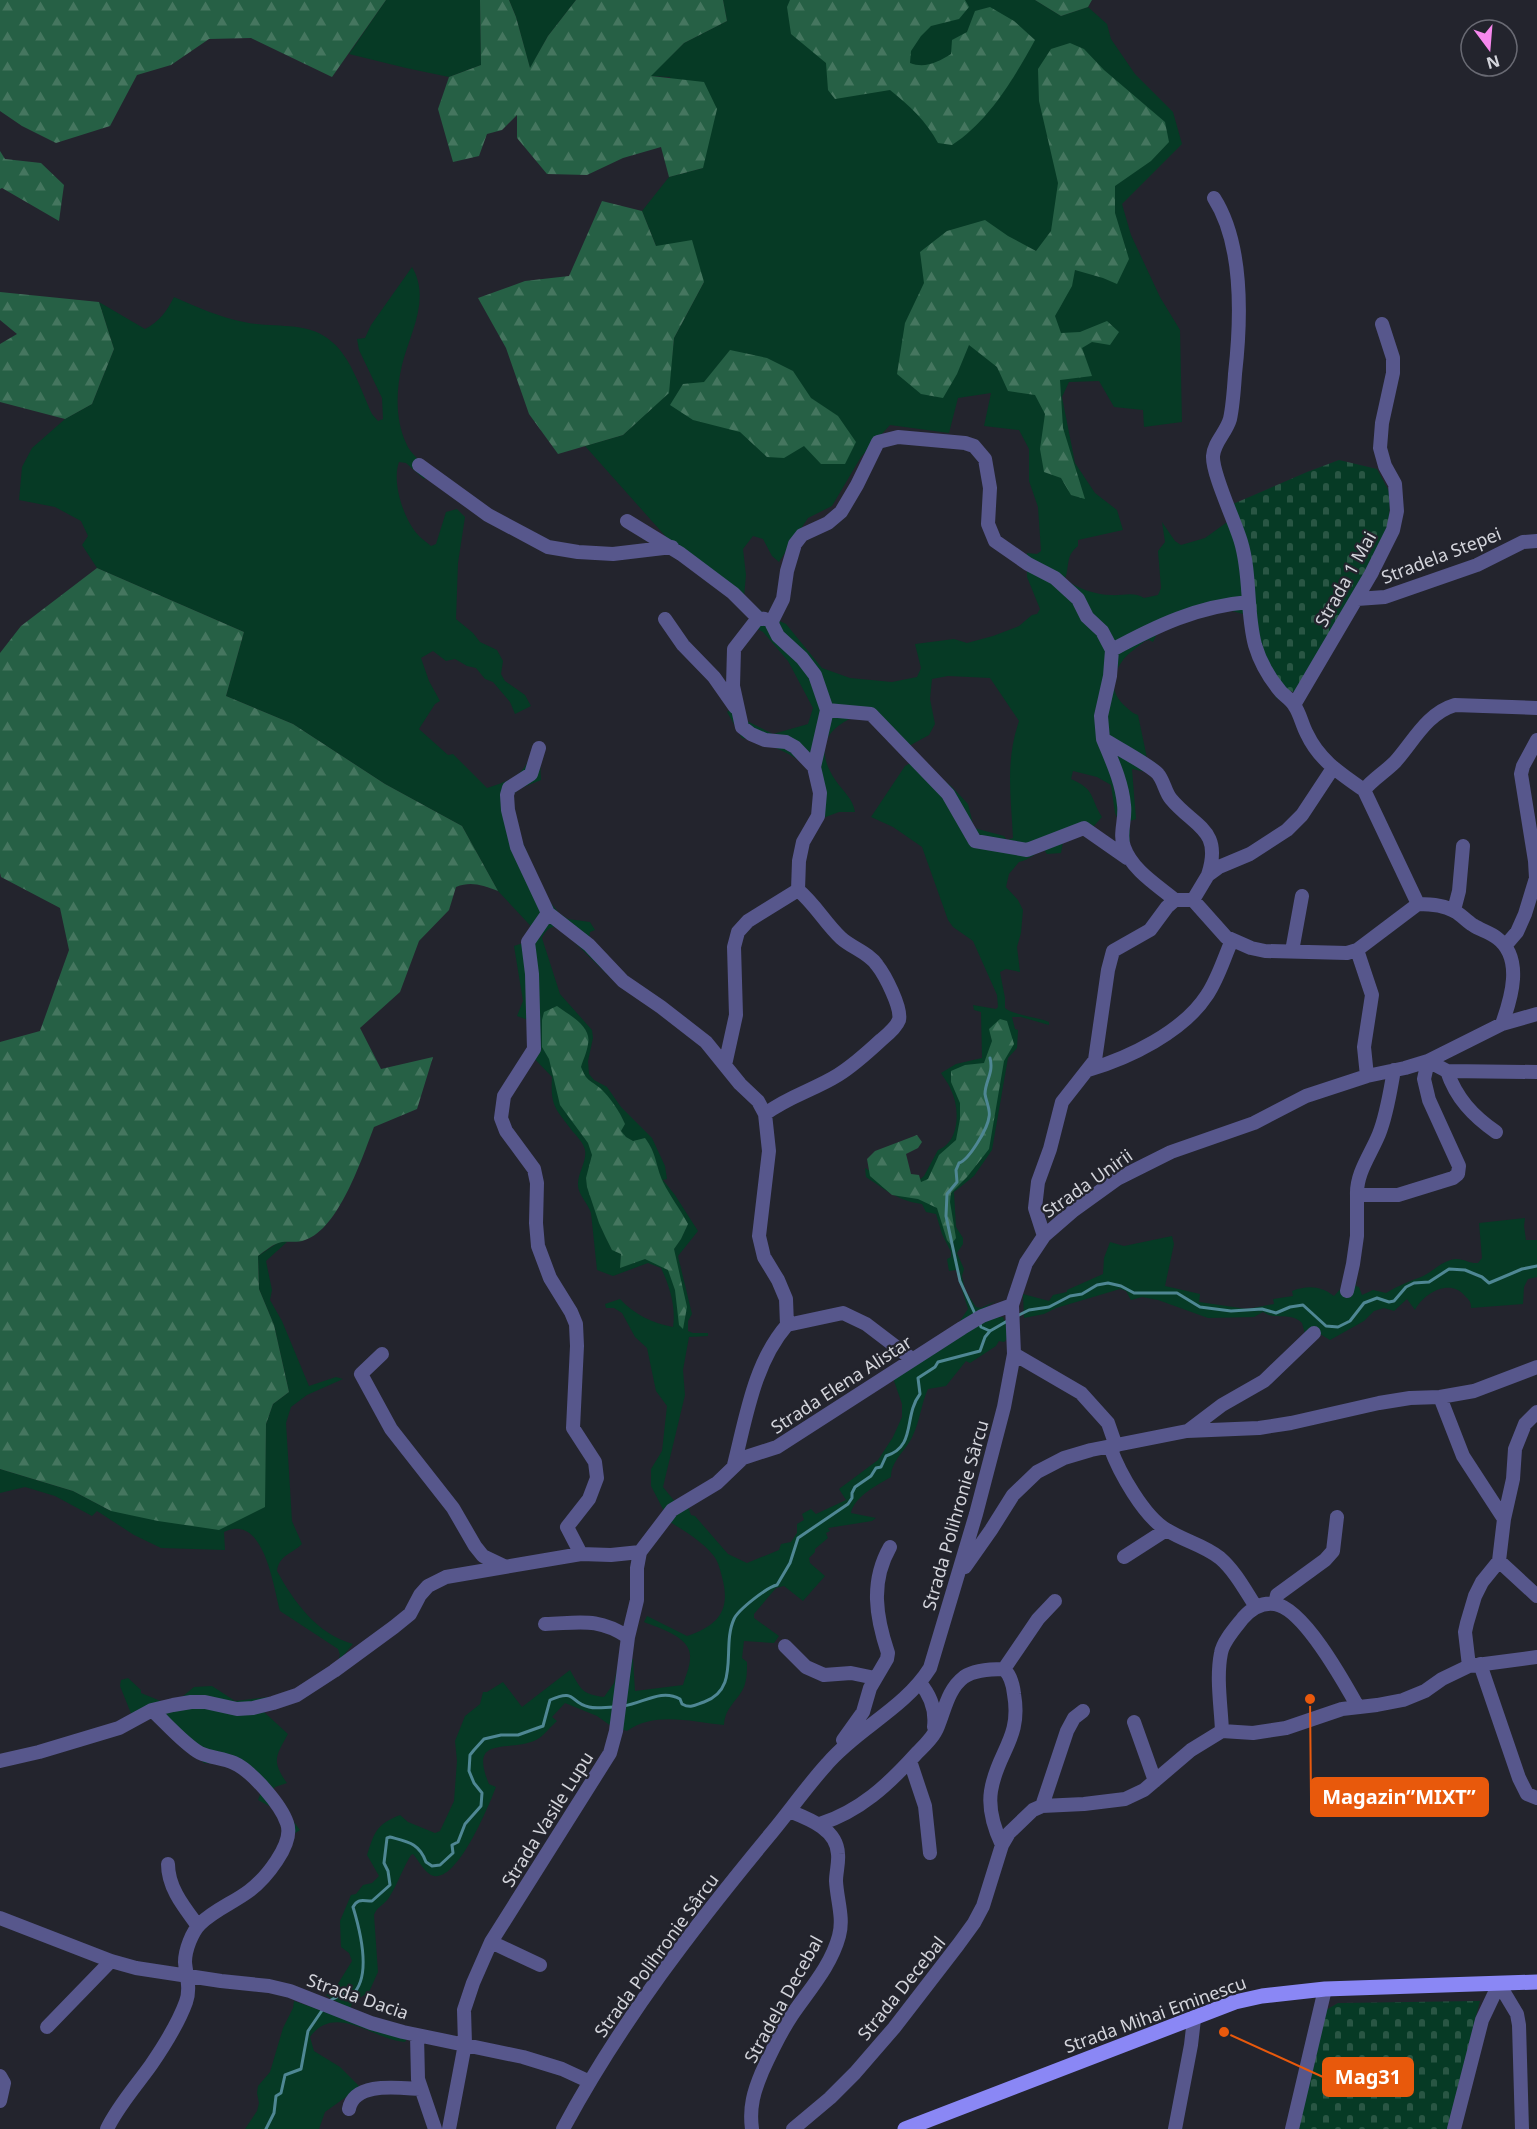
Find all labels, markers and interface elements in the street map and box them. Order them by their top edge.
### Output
north arrow [1459,18,1519,78]
text: N [1484,50,1502,75]
street label: Stradela Stepei [1378,521,1504,589]
street label: Strada 1 Mai [1309,527,1381,631]
street label: Strada Unirii [1037,1143,1137,1223]
street label: Strada Elena Alistar [766,1329,917,1439]
street label: Strada Polihronie Sârcu [916,1417,994,1613]
street label: Strada Vasile Lupu [496,1747,598,1891]
callout: Magazin”MIXT” [1311,1778,1488,1816]
text: Magazin”MIXT” [1322,1783,1476,1810]
street label: Strada Polihronie Sârcu [588,1868,724,2042]
street label: Stradela Decebal [738,1931,828,2067]
street label: Strada Decebal [852,1931,950,2045]
street label: Strada Dacia [304,1967,412,2025]
street label: Strada Mihai Eminescu [1061,1970,1249,2058]
callout: Mag31 [1323,2058,1413,2096]
text: Mag31 [1335,2063,1401,2090]

